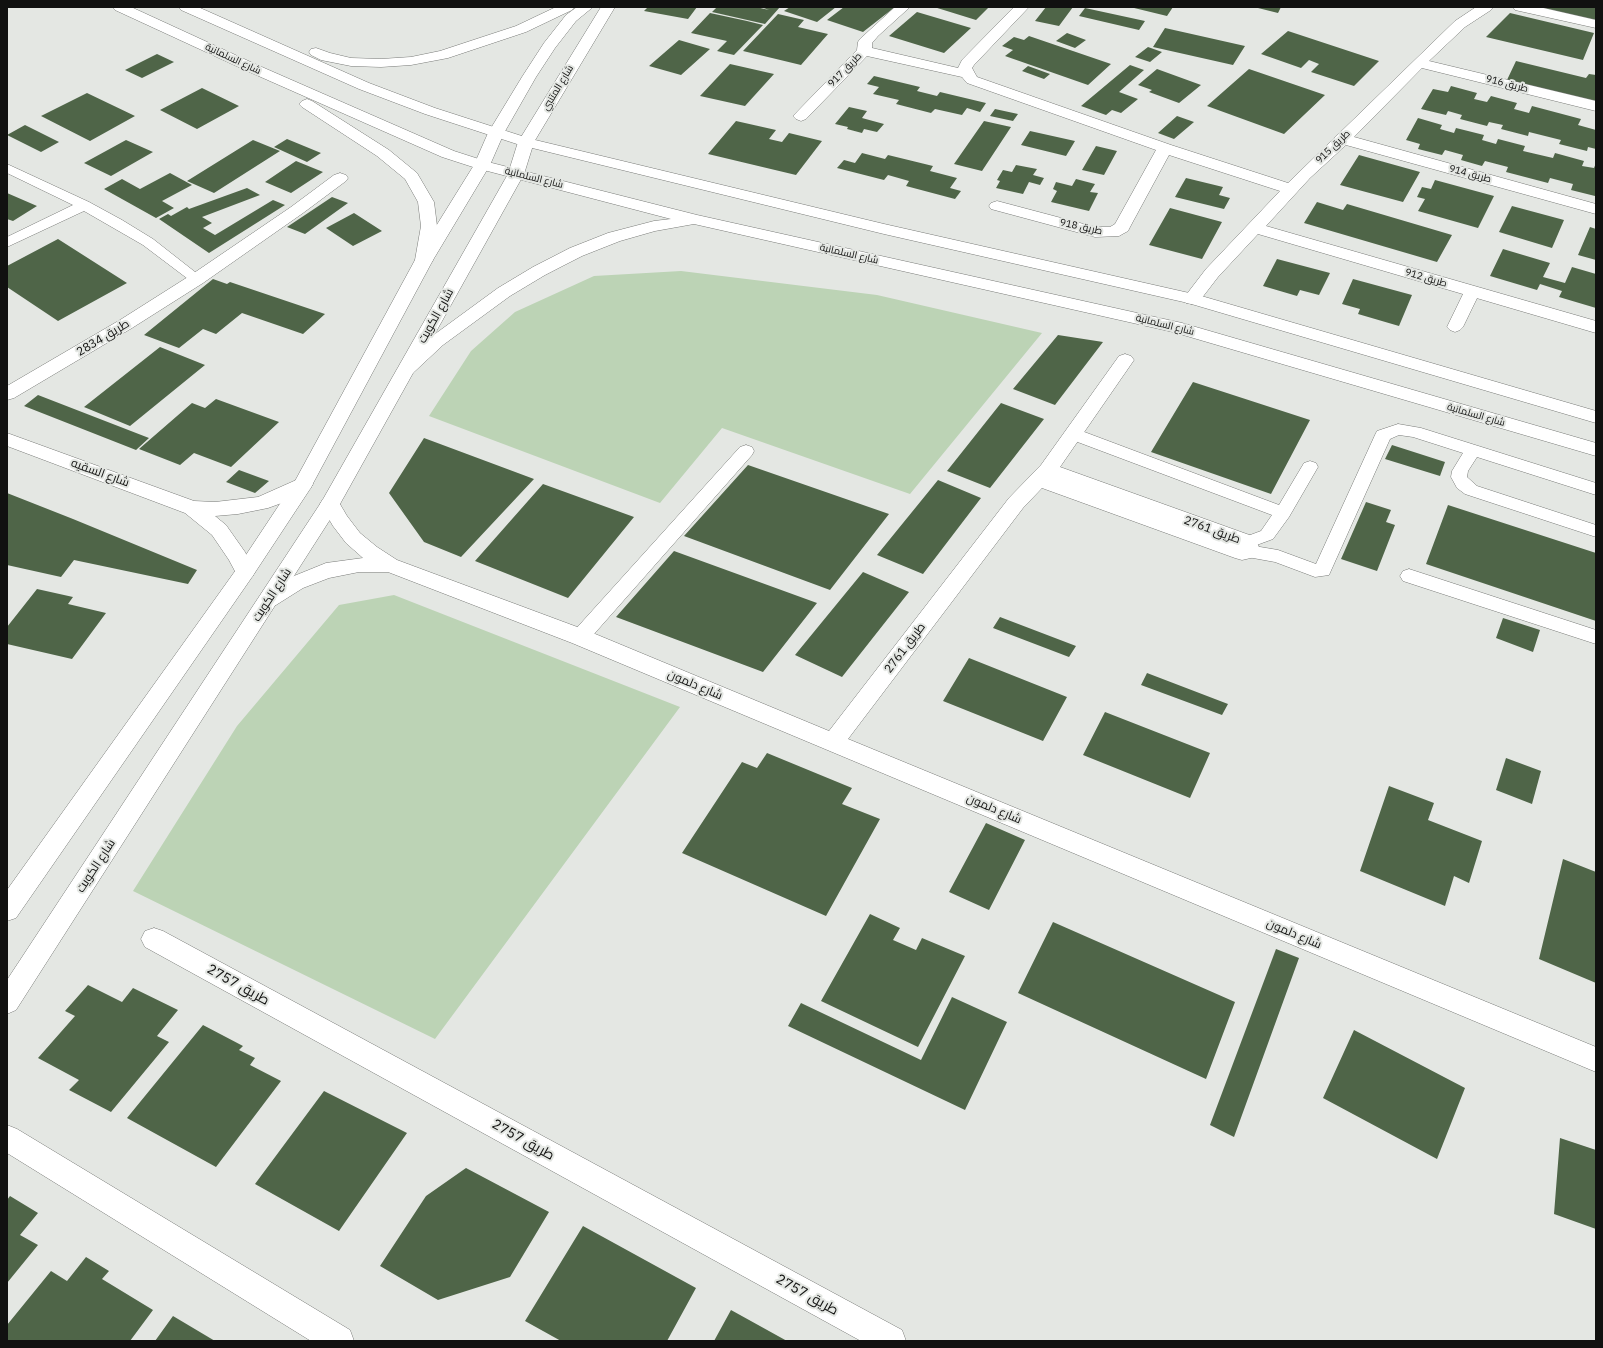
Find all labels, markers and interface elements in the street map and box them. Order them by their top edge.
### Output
street label: شارع السلمانية [203,41,263,77]
street label: طريق 917 [826,50,864,90]
street label: شارع المتنبي [540,63,576,113]
street label: طريق 916 [1485,73,1529,95]
street label: طريق 915 [1313,128,1353,166]
street label: طريق 914 [1448,163,1492,185]
street label: شارع السلمانية [503,165,565,191]
street label: طريق 918 [1059,217,1103,237]
street label: شارع السلمانية [818,241,880,267]
street label: طريق 912 [1404,266,1448,290]
street label: شارع الكويت [415,286,457,346]
street label: شارع السلمانية [1134,312,1196,338]
street label: طريق 2834 [74,317,132,359]
street label: شارع السلمانية [1446,401,1506,429]
street label: شارع السقيه [69,456,131,490]
street label: طريق 2761 [1182,513,1242,547]
street label: شارع الكويت [250,566,294,624]
street label: طريق 2761 [881,620,929,676]
street label: شارع دلمون [665,667,725,703]
street label: شارع دلمون [964,791,1024,827]
street label: شارع الكويت [74,837,118,895]
street label: شارع دلمون [1264,916,1324,952]
street label: طريق 2757 [204,961,272,1009]
street label: طريق 2757 [489,1116,557,1164]
street label: طريق 2757 [773,1271,841,1319]

